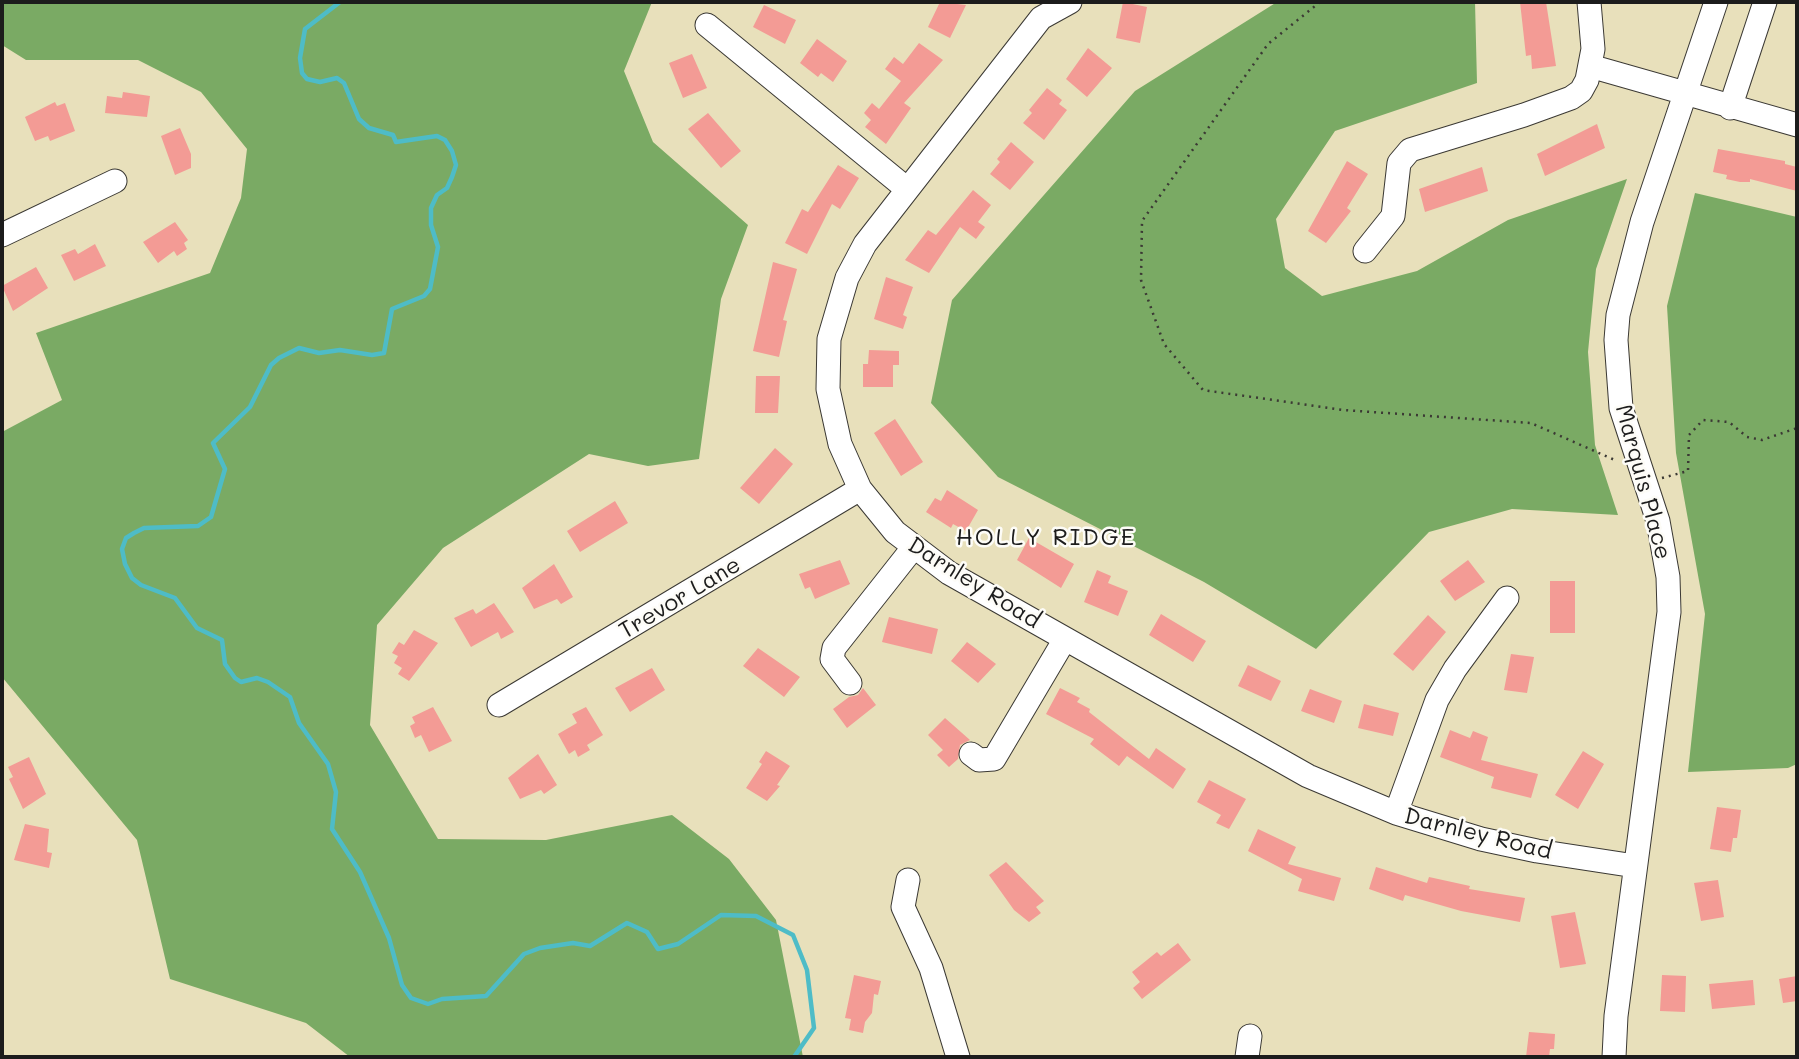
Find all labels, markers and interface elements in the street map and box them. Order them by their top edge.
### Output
street label: Marquis Place [1609,402,1677,562]
district label: HOLLY RIDGE [957,524,1135,552]
street label: Darnley Road [903,531,1045,635]
street label: Trevor Lane [614,551,746,645]
street label: Darnley Road [1401,802,1555,866]

